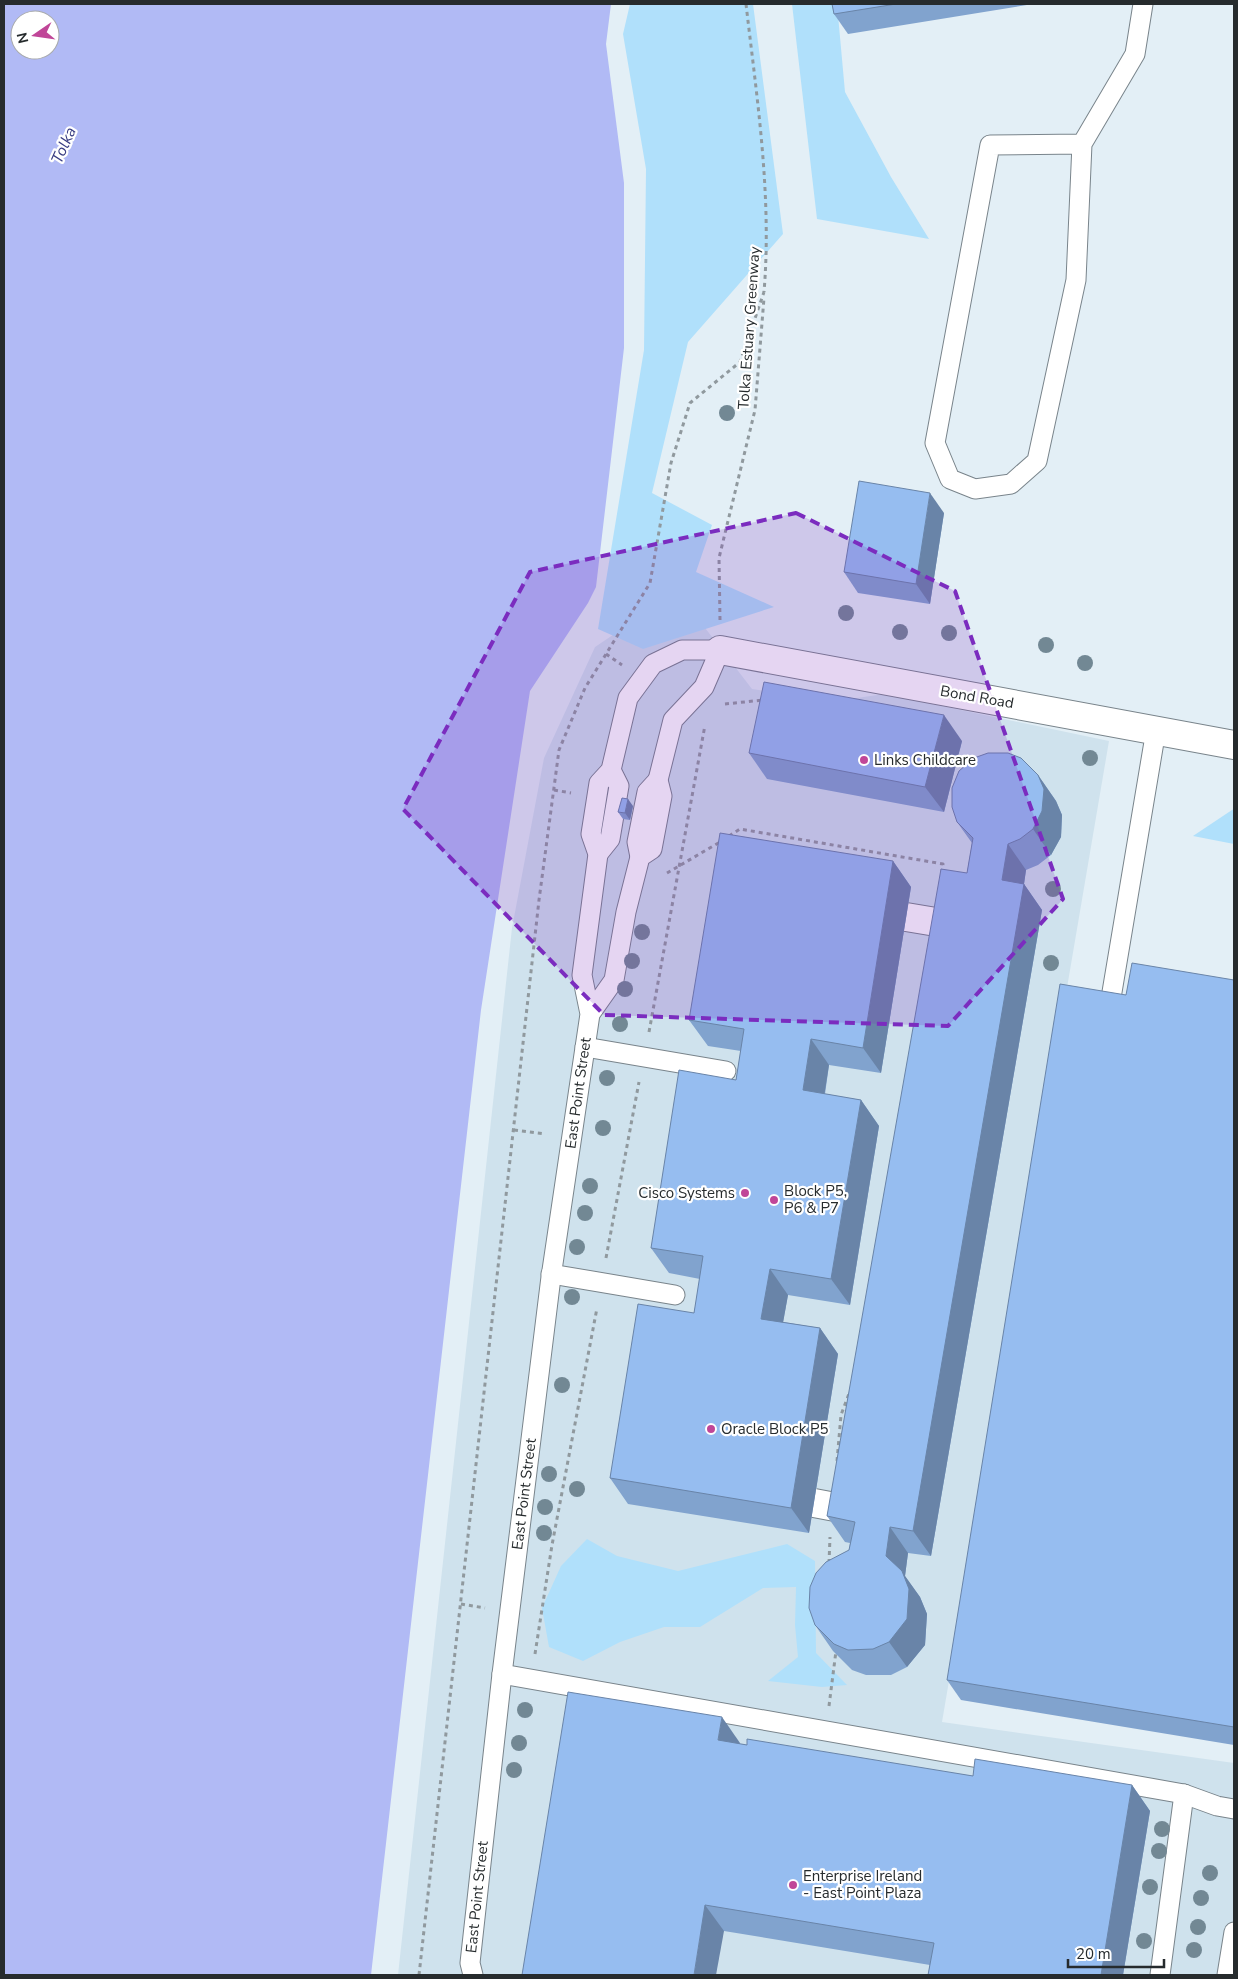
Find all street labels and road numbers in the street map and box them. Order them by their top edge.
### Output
street label: Tolka Estuary Greenway [733,246,765,410]
street label: Bond Road [939,681,1015,713]
street label: East Point Street [560,1035,596,1150]
street label: East Point Street [507,1436,541,1551]
street label: East Point Street [461,1839,493,1954]

